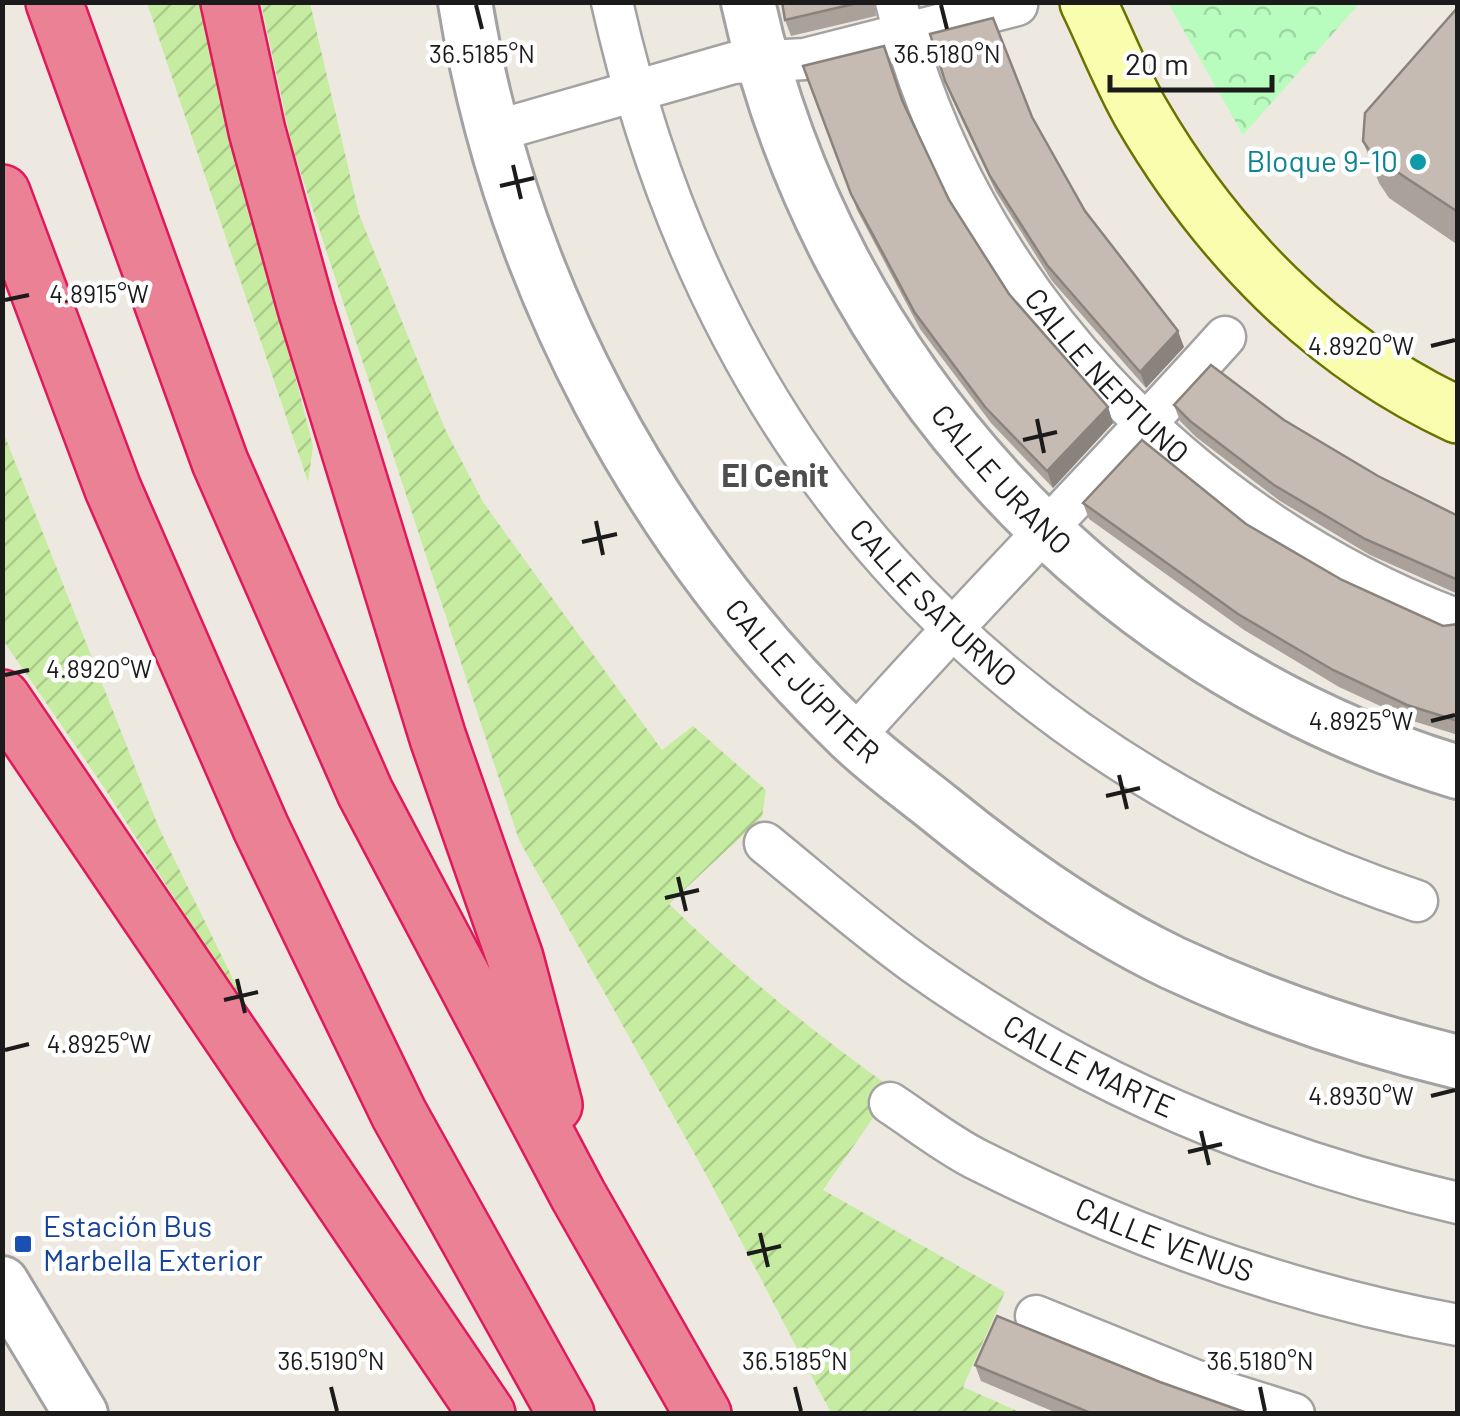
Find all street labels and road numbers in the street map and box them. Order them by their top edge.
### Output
street label: CALLE NEPTUNO [1018,280,1197,470]
street label: CALLE URANO [925,397,1080,561]
street label: CALLE SATURNO [843,511,1025,693]
street label: CALLE JÚPITER [719,591,888,769]
street label: CALLE MARTE [998,1006,1181,1124]
street label: CALLE VENUS [1071,1188,1258,1288]

